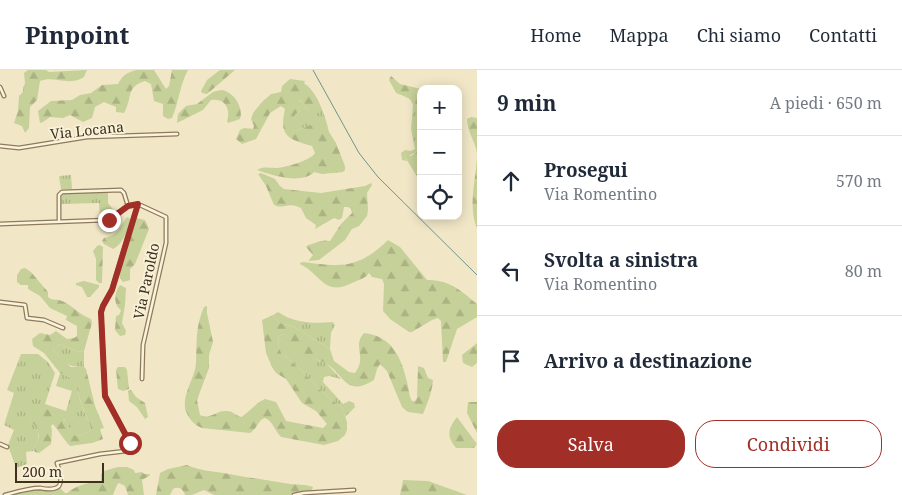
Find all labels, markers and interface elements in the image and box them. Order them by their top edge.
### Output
text: Pinpoint [25,18,129,51]
text: Home [530,23,581,47]
text: Mappa [609,23,669,47]
text: Chi siamo [697,23,781,47]
text: Contatti [809,23,877,47]
map controls [417,85,462,220]
button: + [417,85,462,130]
text: 9 min [497,89,556,117]
text: A piedi · 650 m [770,92,882,114]
street label: Via Locana [49,117,125,143]
button: − [417,130,462,175]
text: Prosegui [544,157,628,183]
icon: ahead [497,167,525,195]
text: 570 m [836,170,882,192]
button: locate [417,175,462,220]
text: Via Romentino [544,183,657,205]
route end [98,209,121,232]
street label: Via Paroldo [129,241,163,321]
text: Svolta a sinistra [544,247,698,273]
icon: left [497,257,525,285]
text: 80 m [845,260,882,282]
text: Via Romentino [544,273,657,295]
icon: arrive [497,347,525,375]
text: Arrivo a destinazione [544,348,752,374]
button: Salva [497,420,685,468]
button: Condividi [695,420,882,468]
route start [119,432,142,455]
scale bar [15,460,104,483]
text: 200 m [22,462,62,481]

